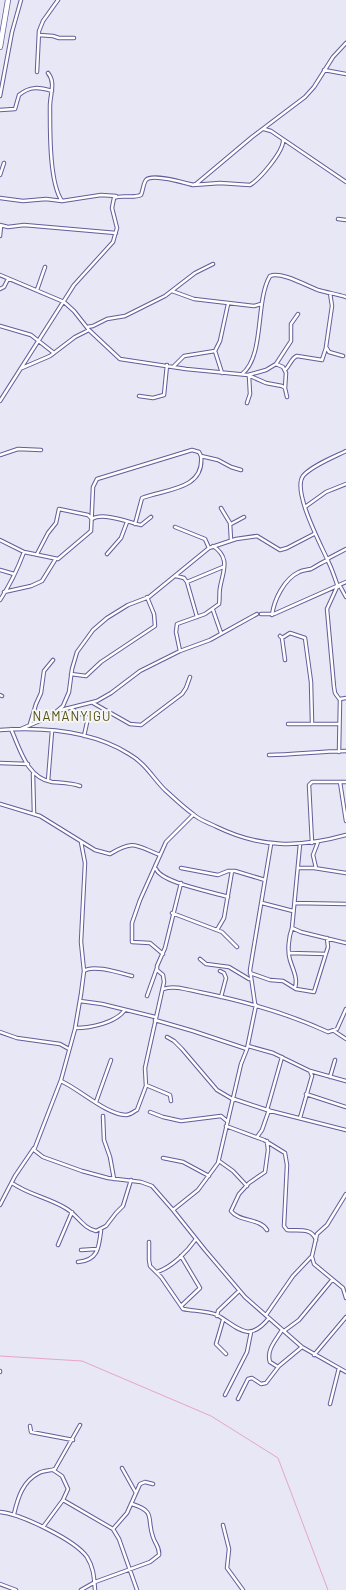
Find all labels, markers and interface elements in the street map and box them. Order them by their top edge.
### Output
district label: NAMANYIGU [33,708,111,724]

